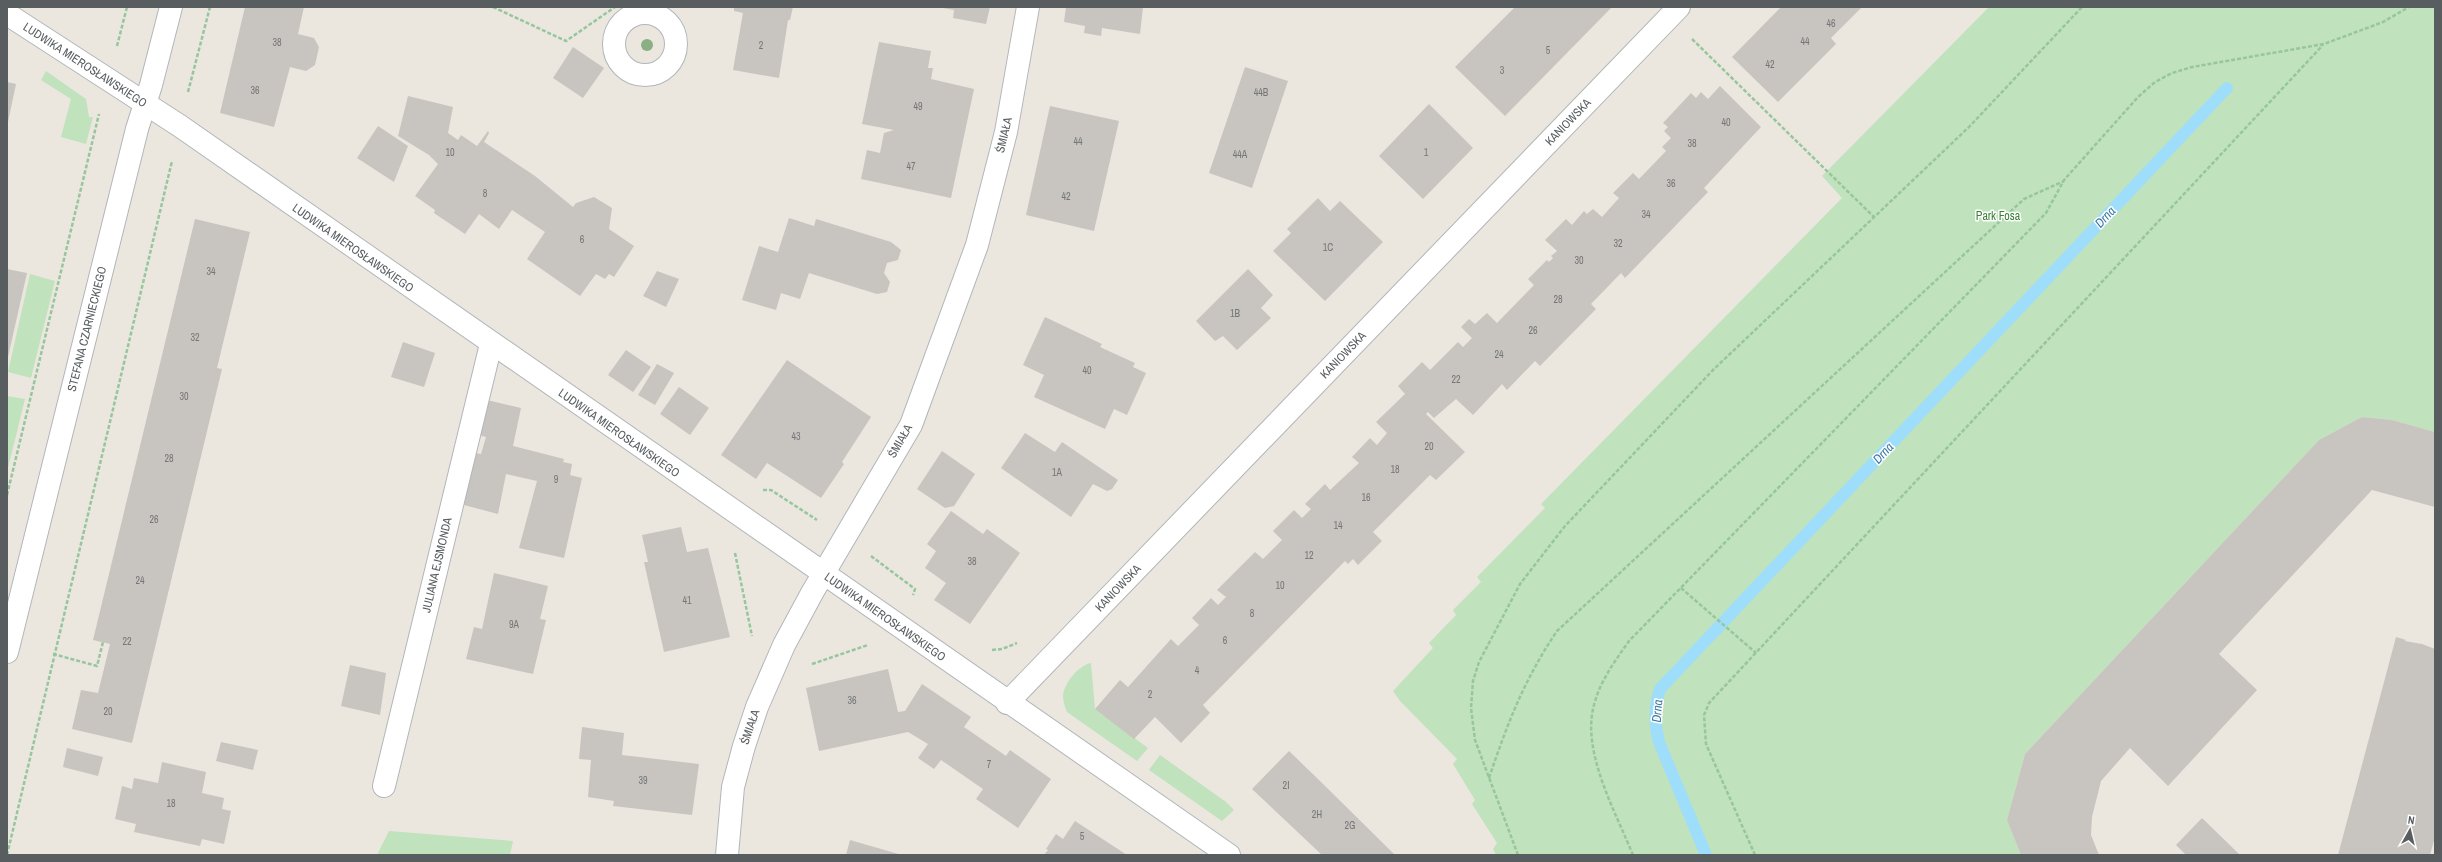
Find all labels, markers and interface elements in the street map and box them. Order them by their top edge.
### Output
house number: 46 [1826,17,1836,30]
street label: LUDWIKA MIEROSŁAWSKIEGO [20,19,150,111]
house number: 44 [1800,35,1810,48]
house number: 38 [272,36,282,49]
house number: 2 [759,39,764,52]
house number: 5 [1546,44,1551,57]
house number: 42 [1765,58,1775,71]
house number: 3 [1500,64,1505,77]
house number: 36 [250,84,260,97]
house number: 44B [1254,86,1269,99]
street label: KANIOWSKA [1542,95,1595,149]
house number: 49 [913,100,923,113]
street label: ŚMIAŁA [992,115,1016,154]
house number: 40 [1721,116,1731,129]
house number: 44 [1073,135,1083,148]
house number: 38 [1687,137,1697,150]
house number: 10 [445,146,455,159]
house number: 1 [1424,146,1429,159]
house number: 44A [1233,148,1248,161]
house number: 47 [906,160,916,173]
house number: 36 [1666,177,1676,190]
house number: 8 [483,187,488,200]
house number: 42 [1061,190,1071,203]
street label: LUDWIKA MIEROSŁAWSKIEGO [289,200,417,296]
water label: Drna [2091,203,2119,231]
house number: 34 [1641,208,1651,221]
park label: Park Fosa [1976,208,2021,224]
house number: 6 [580,233,585,246]
house number: 32 [1613,237,1623,250]
house number: 1C [1323,241,1333,254]
house number: 30 [1574,254,1584,267]
street label: STEFANA CZARNIECKIEGO [64,264,110,393]
house number: 34 [206,265,216,278]
house number: 28 [1553,293,1563,306]
house number: 1B [1230,307,1241,320]
house number: 26 [1528,324,1538,337]
street label: KANIOWSKA [1317,328,1370,382]
house number: 32 [190,331,200,344]
house number: 24 [1494,348,1504,361]
house number: 40 [1082,364,1092,377]
house number: 22 [1451,373,1461,386]
street label: LUDWIKA MIEROSŁAWSKIEGO [555,385,683,481]
house number: 30 [179,390,189,403]
street label: ŚMIAŁA [884,421,916,461]
house number: 43 [791,430,801,443]
water label: Drna [1869,439,1897,467]
house number: 20 [1424,440,1434,453]
house number: 28 [164,452,174,465]
house number: 18 [1390,463,1400,476]
house number: 1A [1052,466,1063,479]
house number: 9 [554,473,559,486]
house number: 16 [1361,491,1371,504]
house number: 26 [149,513,159,526]
street label: JULIANA EJSMONDA [418,515,456,614]
house number: 14 [1333,519,1343,532]
house number: 12 [1304,549,1314,562]
house number: 38 [967,555,977,568]
street label: KANIOWSKA [1092,561,1145,615]
street label: LUDWIKA MIEROSŁAWSKIEGO [821,569,949,665]
house number: 24 [135,574,145,587]
house number: 10 [1275,579,1285,592]
house number: 41 [682,594,692,607]
house number: 8 [1250,607,1255,620]
house number: 9A [509,618,520,631]
house number: 6 [1223,634,1228,647]
house number: 22 [122,635,132,648]
house number: 4 [1195,664,1200,677]
house number: 2 [1148,688,1153,701]
house number: 36 [847,694,857,707]
water label: Drna [1648,699,1666,723]
house number: 20 [103,705,113,718]
street label: ŚMIAŁA [737,707,764,747]
house number: 7 [987,758,992,771]
house number: 39 [638,774,648,787]
house number: 2I [1283,779,1289,792]
house number: 18 [166,797,176,810]
house number: 2H [1312,808,1322,821]
north arrow [2390,810,2430,850]
text: N [2407,813,2416,827]
house number: 2G [1345,819,1355,832]
house number: 5 [1080,830,1085,843]

